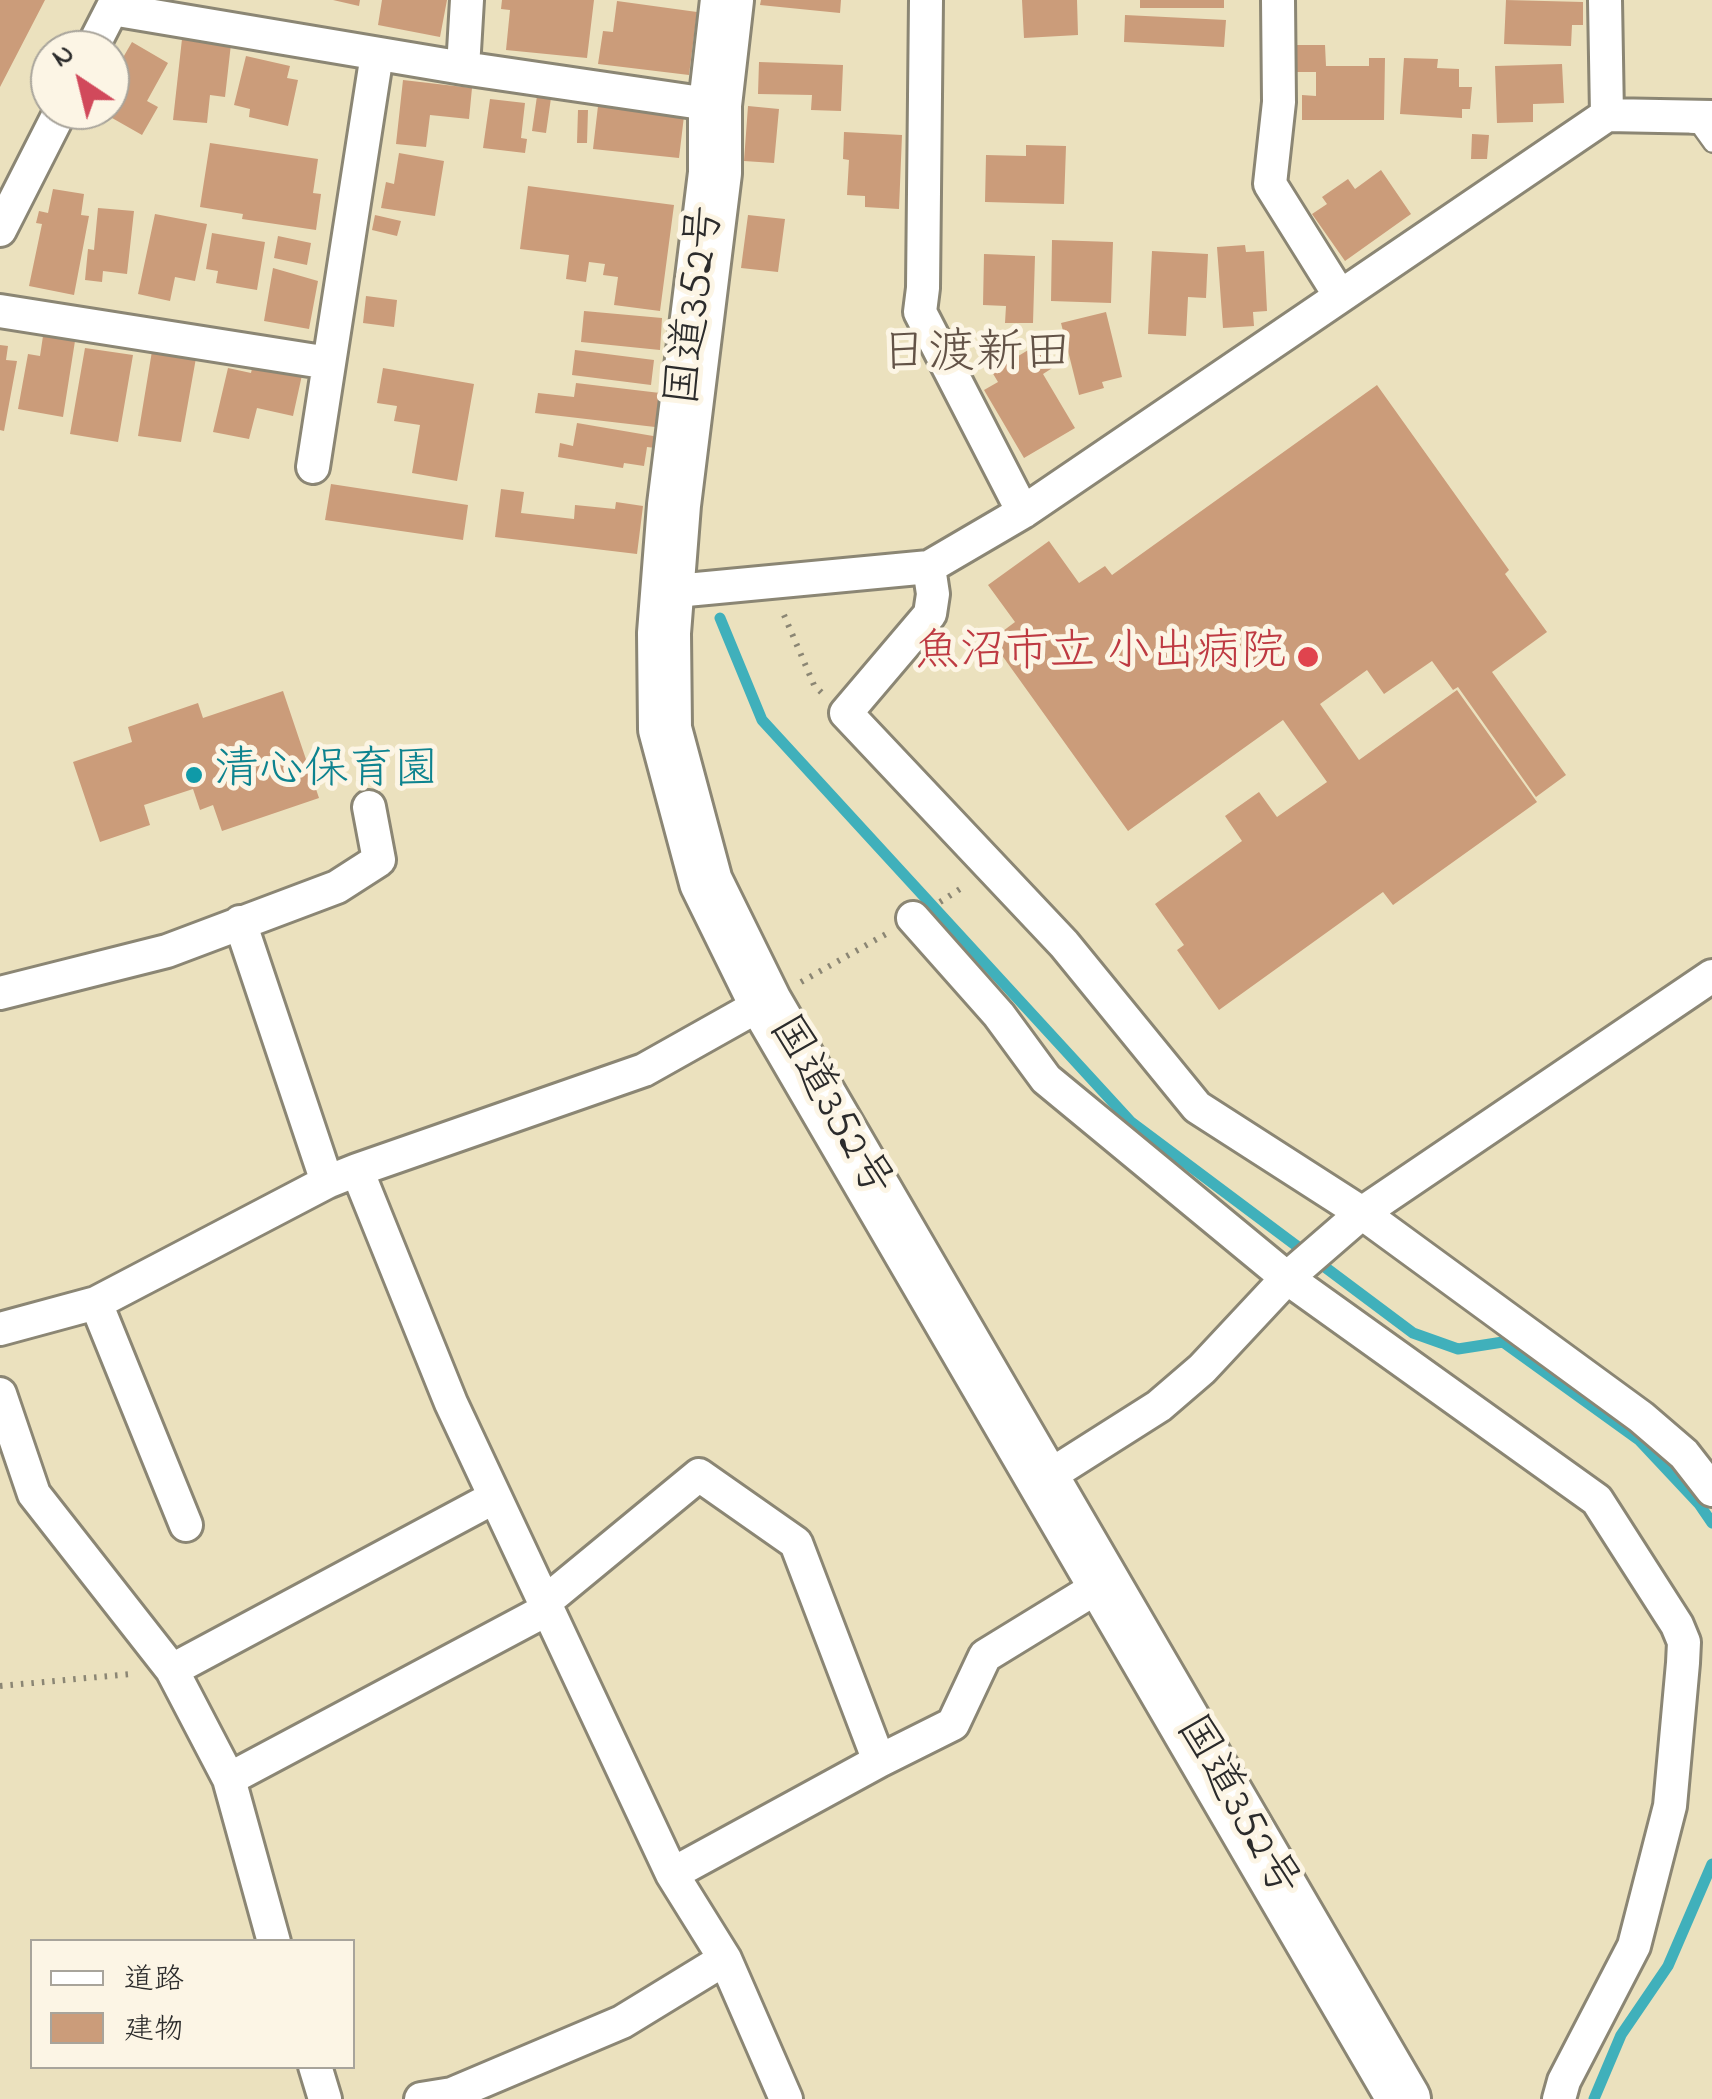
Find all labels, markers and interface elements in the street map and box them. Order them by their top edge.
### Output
north arrow [30,30,130,130]
text: N [44,34,83,79]
street label: 国道352号 [660,203,738,409]
district label: 日渡新田 [880,329,1072,387]
place label: 魚沼市立 小出病院 [915,630,1286,684]
marker: 魚沼市立 小出病院 [1295,644,1321,670]
place label: 清心保育園 [214,748,439,802]
marker: 清心保育園 [183,764,205,786]
street label: 国道352号 [753,1007,901,1209]
street label: 国道352号 [1160,1707,1308,1909]
legend [30,1939,355,2069]
text: 道路 [124,1959,184,2003]
text: 建物 [124,2009,184,2053]

